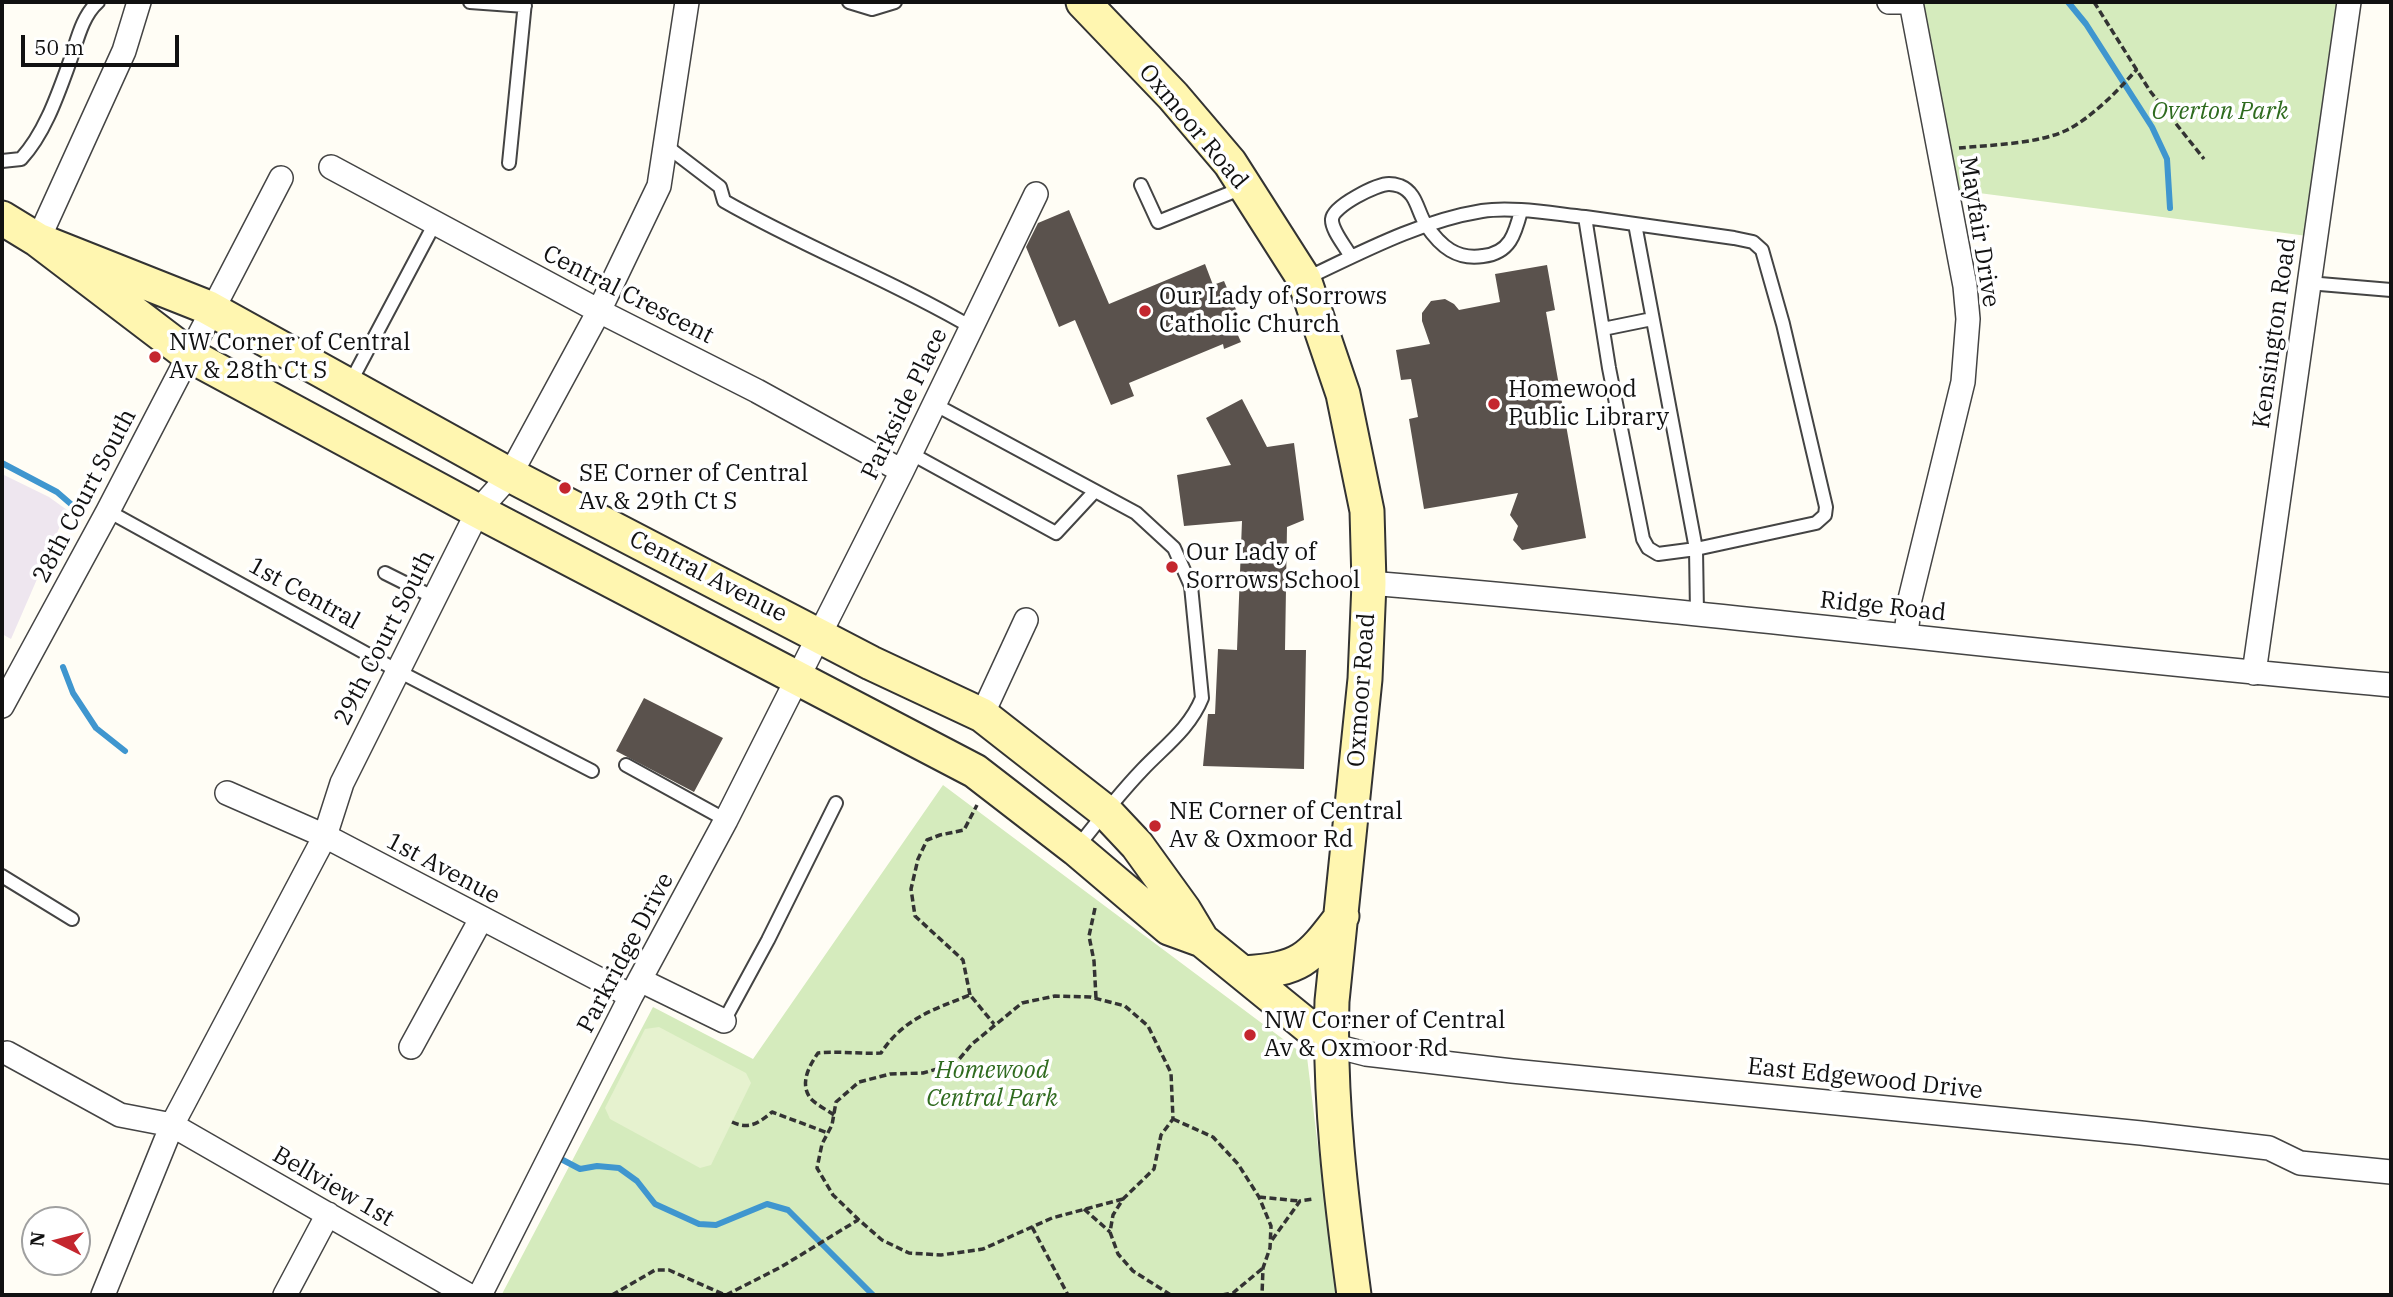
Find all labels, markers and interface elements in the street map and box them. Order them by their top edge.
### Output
scale bar [24,21,182,65]
text: 50 m [34,33,84,61]
street label: Oxmoor Road [1132,59,1254,195]
park label: Overton Park [2151,98,2289,126]
street label: Mayfair Drive [1953,155,2005,309]
street label: Kensington Road [2247,236,2303,430]
street label: Central Crescent [538,240,718,350]
place label: Our Lady of Sorrows Catholic Church [1159,283,1387,339]
marker: Our Lady of Sorrows Catholic Church [1137,303,1153,319]
street label: Parkside Place [856,324,954,484]
place label: NW Corner of Central Av & 28th Ct S [169,329,410,385]
marker: NW Corner of Central Av & 28th Ct S [147,349,163,365]
place label: Homewood Public Library [1508,376,1669,432]
marker: Homewood Public Library [1486,396,1502,412]
street label: 28th Court South [27,404,143,588]
place label: SE Corner of Central Av & 29th Ct S [579,460,808,516]
marker: SE Corner of Central Av & 29th Ct S [557,480,573,496]
street label: Central Avenue [624,525,792,629]
place label: Our Lady of Sorrows School [1186,539,1360,595]
street label: 29th Court South [328,546,442,730]
street label: 1st Central [243,552,365,636]
marker: Our Lady of Sorrows School [1164,559,1180,575]
street label: Ridge Road [1818,586,1948,628]
street label: Oxmoor Road [1342,612,1382,768]
place label: NE Corner of Central Av & Oxmoor Rd [1169,798,1403,854]
marker: NE Corner of Central Av & Oxmoor Rd [1147,818,1163,834]
street label: 1st Avenue [381,827,505,911]
street label: Parkridge Drive [572,868,680,1038]
place label: NW Corner of Central Av & Oxmoor Rd [1264,1007,1505,1063]
marker: NW Corner of Central Av & Oxmoor Rd [1242,1027,1258,1043]
street label: East Edgewood Drive [1746,1052,1984,1106]
park label: Homewood Central Park [926,1057,1058,1113]
street label: Bellview 1st [267,1141,399,1233]
north arrow [21,1206,91,1276]
text: N [24,1230,50,1248]

